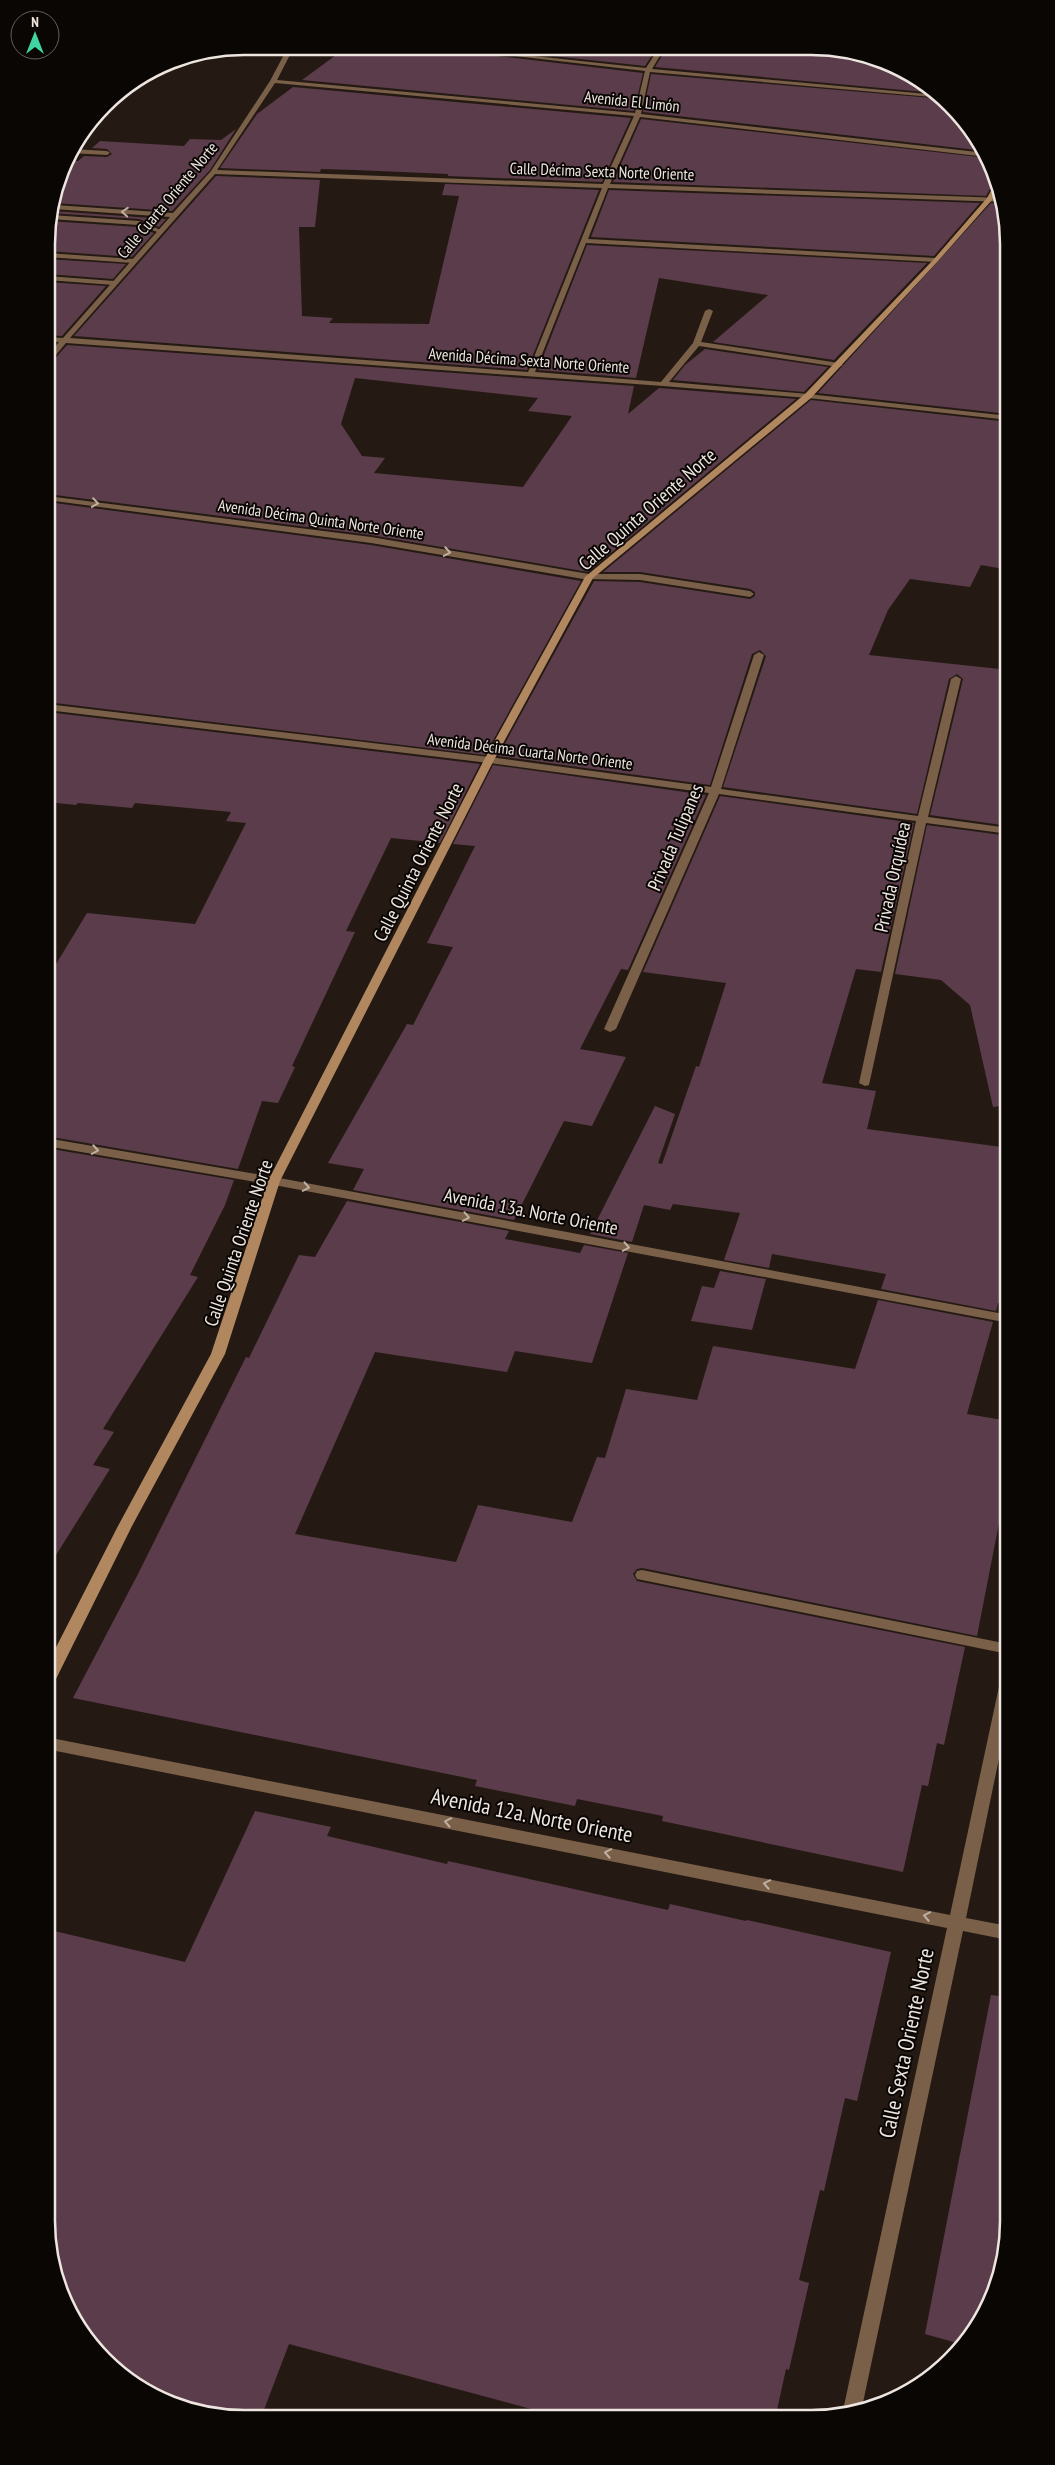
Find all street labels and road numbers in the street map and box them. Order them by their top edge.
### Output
street label: Avenida El Limón [583,86,681,116]
street label: Calle Cuarta Oriente Norte [112,138,222,262]
street label: Calle Décima Sexta Norte Oriente [509,158,695,184]
street label: Avenida Décima Sexta Norte Oriente [428,343,630,377]
street label: Calle Quinta Oriente Norte [573,443,721,575]
street label: Avenida Décima Quinta Norte Oriente [217,495,425,543]
street label: Avenida Décima Cuarta Norte Oriente [426,728,634,774]
street label: Calle Quinta Oriente Norte [368,779,468,945]
street label: Privada Tulipanes [642,780,708,894]
street label: Privada Orquídea [869,820,915,934]
street label: Calle Quinta Oriente Norte [198,1156,278,1329]
street label: Avenida 13a. Norte Oriente [442,1182,620,1240]
street label: Avenida 12a. Norte Oriente [429,1782,635,1848]
street label: Calle Sexta Oriente Norte [872,1946,940,2140]

